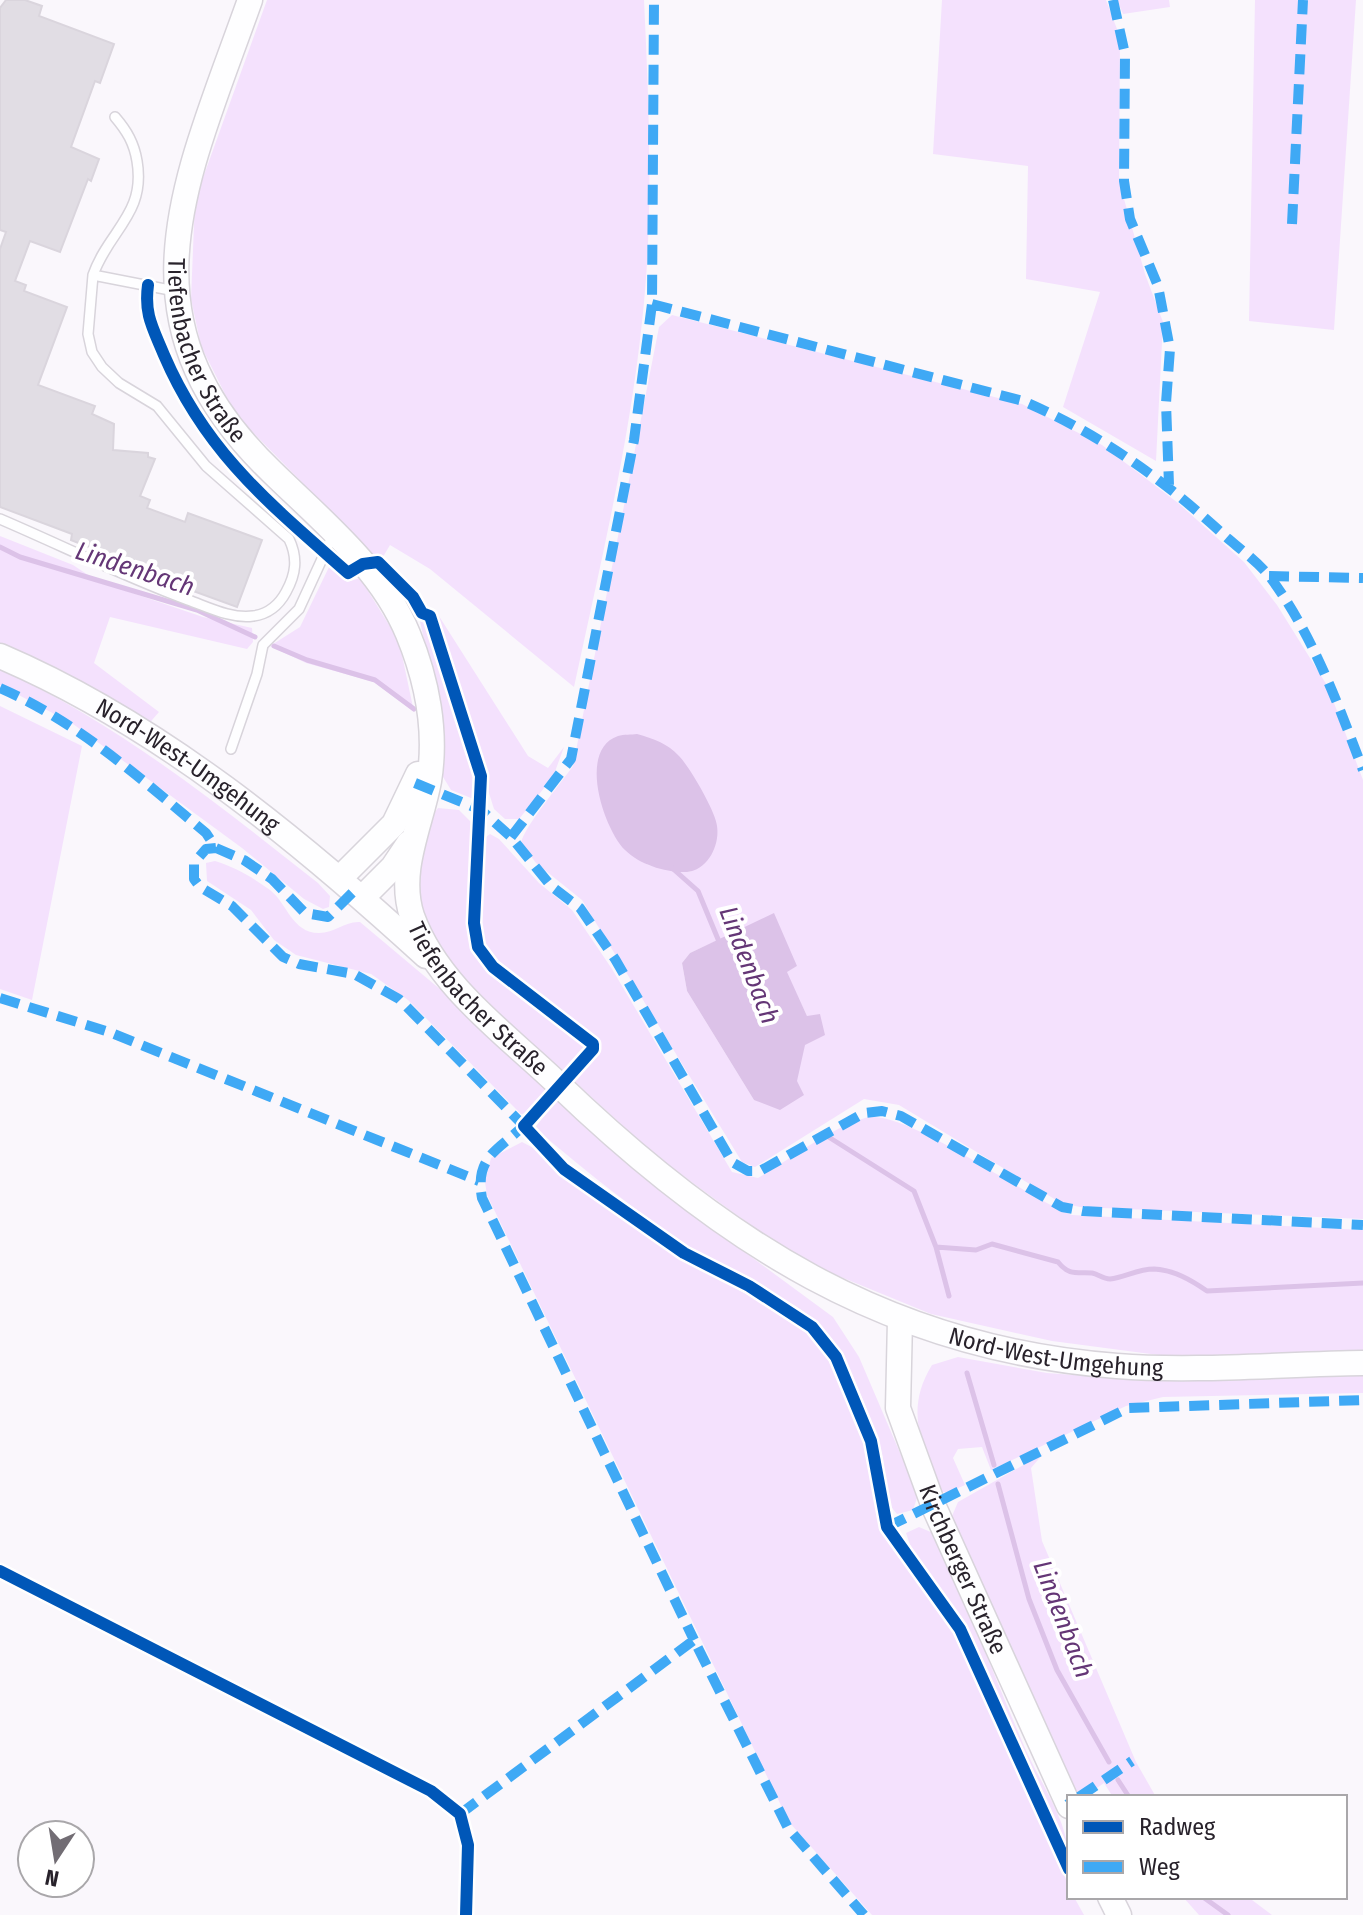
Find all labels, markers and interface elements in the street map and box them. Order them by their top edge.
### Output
street label: Tiefenbacher Straße [162,258,252,448]
water label: Lindenbach [72,535,198,603]
street label: Nord-West-Umgehung [91,693,286,839]
water label: Lindenbach [712,902,786,1028]
street label: Tiefenbacher Straße [402,918,553,1081]
street label: Nord-West-Umgehung [946,1322,1164,1382]
street label: Kirchberger Straße [913,1481,1013,1659]
water label: Lindenbach [1026,1556,1100,1682]
legend [1067,1795,1347,1899]
text: Radweg [1139,1813,1216,1841]
north arrow [16,1819,96,1899]
text: Weg [1139,1853,1181,1881]
text: N [43,1863,61,1893]

